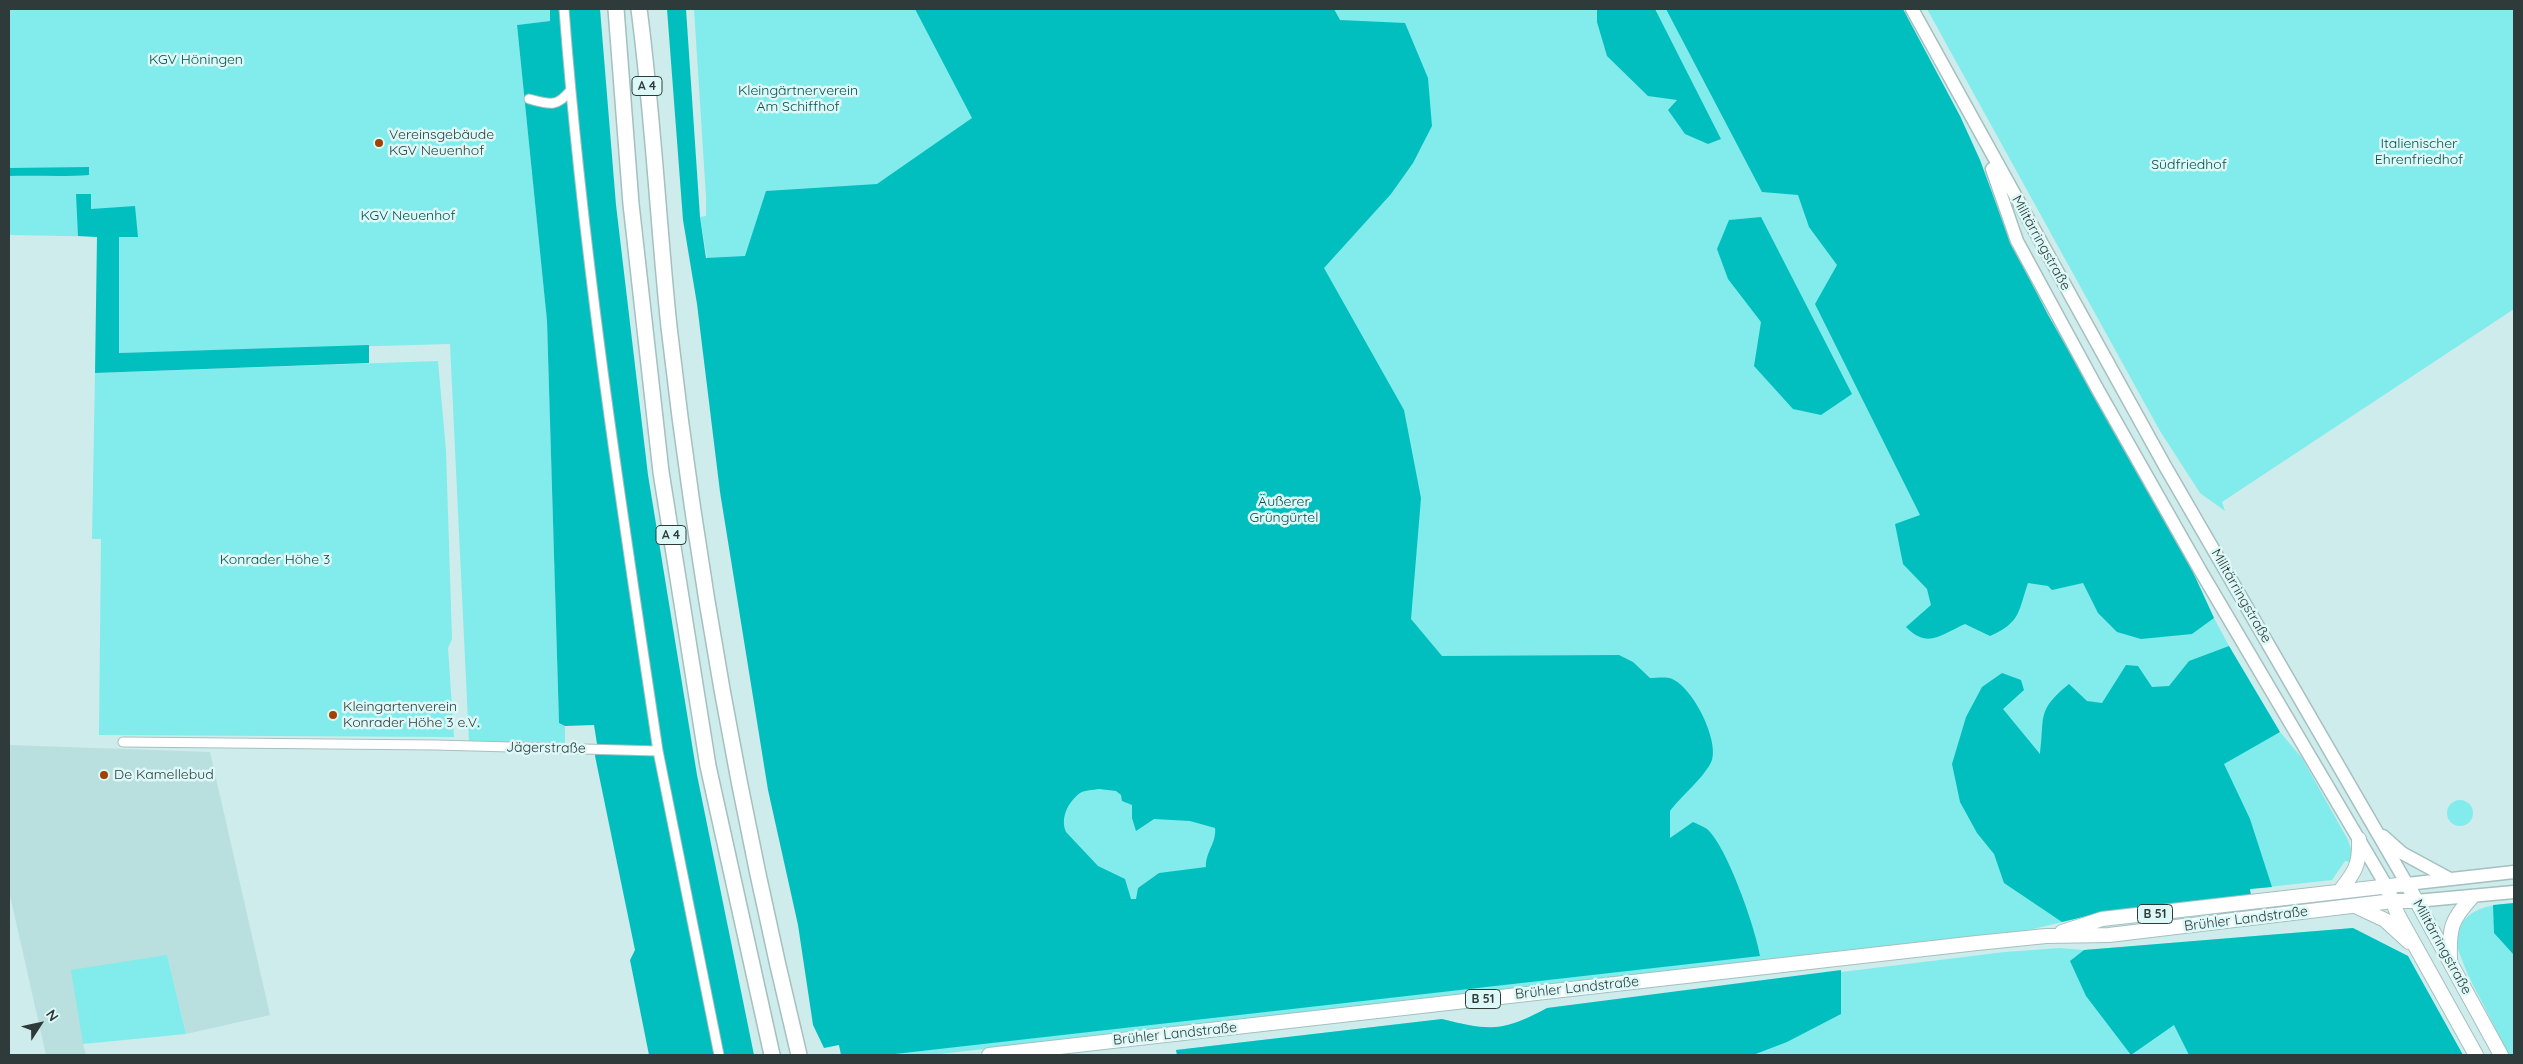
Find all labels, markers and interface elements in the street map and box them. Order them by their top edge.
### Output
park label: KGV Höningen [149,52,243,68]
road number: A 4 [632,76,662,95]
park label: Kleingärtnerverein Am Schiffhof [738,83,858,115]
place label: Vereinsgebäude KGV Neuenhof [389,127,494,160]
park label: Italienischer Ehrenfriedhof [2375,136,2463,168]
marker: Vereinsgebäude KGV Neuenhof [373,137,385,149]
park label: Südfriedhof [2151,157,2227,173]
street label: Militärringstraße [2008,193,2074,293]
park label: KGV Neuenhof [360,208,456,224]
park label: Äußerer Grüngürtel [1250,494,1318,526]
road number: A 4 [656,526,686,544]
street label: Militärringstraße [2207,546,2275,646]
park label: Konrader Höhe 3 [220,552,330,568]
place label: Kleingartenverein Konrader Höhe 3 e.V. [343,699,480,732]
marker: Kleingartenverein Konrader Höhe 3 e.V. [327,709,339,721]
street label: Jägerstraße [506,739,586,757]
place label: De Kamellebud [114,767,214,783]
marker: De Kamellebud [98,769,110,781]
street label: Militärringstraße [2409,897,2475,997]
street label: Brühler Landstraße [2183,903,2309,935]
road number: B 51 [2138,904,2172,924]
street label: Brühler Landstraße [1514,973,1640,1003]
road number: B 51 [1466,990,1500,1009]
north arrow [15,999,65,1049]
text: N [42,1006,63,1025]
street label: Brühler Landstraße [1112,1019,1238,1049]

